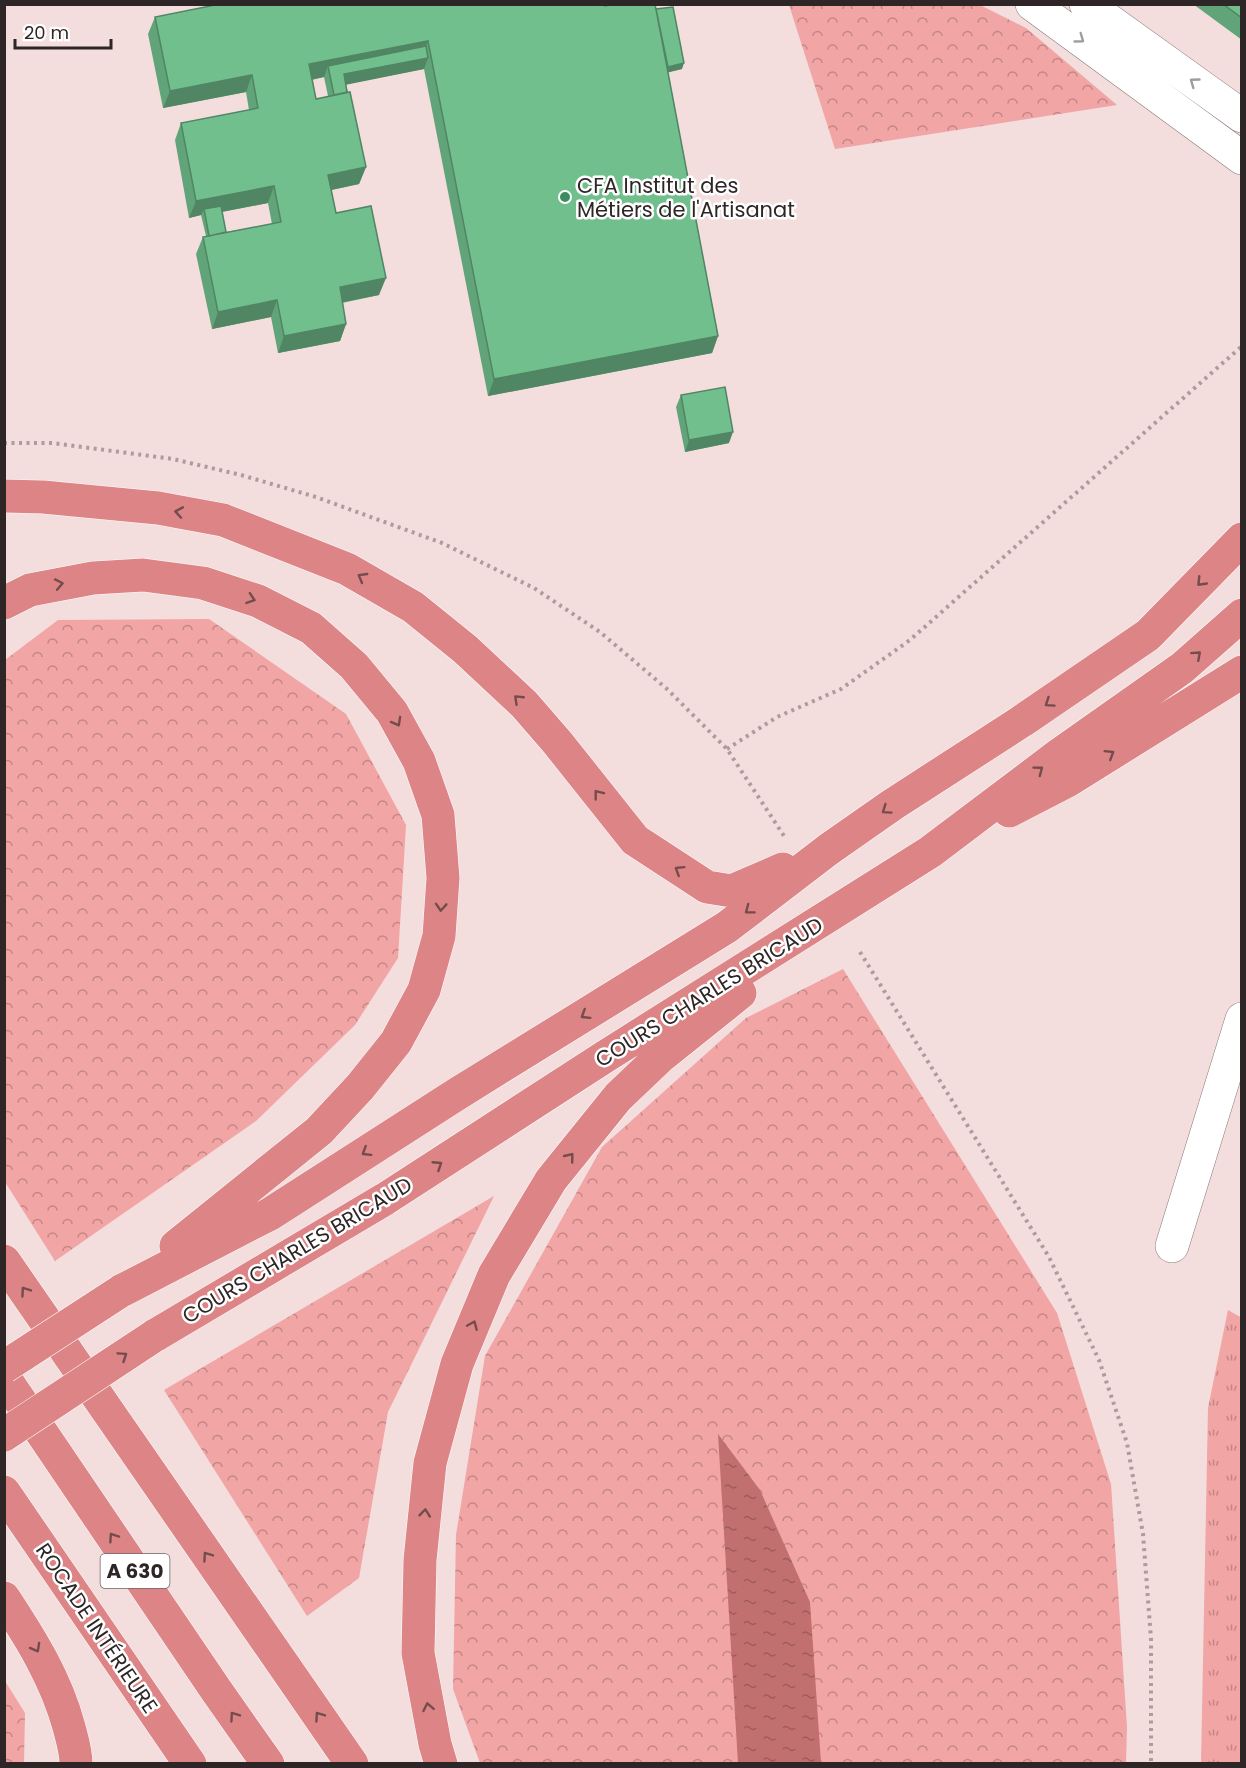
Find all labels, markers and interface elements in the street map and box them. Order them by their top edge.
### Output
scale bar [15,12,111,50]
text: 20 m [24,20,69,45]
one-way arrow [1073,32,1084,43]
one-way arrow [1189,78,1200,89]
place label: CFA Institut des Métiers de l'Artisanat [577,171,795,224]
marker: CFA Institut des Métiers de l'Artisanat [558,190,572,204]
one-way arrow [175,506,185,519]
one-way arrow [358,573,368,584]
one-way arrow [1197,575,1208,585]
one-way arrow [54,578,64,591]
one-way arrow [245,591,255,604]
one-way arrow [1190,651,1201,662]
one-way arrow [514,695,525,706]
one-way arrow [1045,696,1056,707]
one-way arrow [390,715,401,726]
one-way arrow [1104,751,1115,762]
one-way arrow [1032,766,1043,777]
one-way arrow [595,790,606,801]
one-way arrow [882,803,893,814]
one-way arrow [675,865,685,877]
one-way arrow [435,903,448,912]
one-way arrow [745,903,756,914]
street label: COURS CHARLES BRICAUD [590,910,828,1074]
one-way arrow [580,1008,591,1019]
one-way arrow [362,1145,373,1156]
one-way arrow [563,1152,574,1163]
one-way arrow [431,1161,442,1172]
street label: COURS CHARLES BRICAUD [177,1170,417,1330]
one-way arrow [21,1287,32,1298]
one-way arrow [466,1320,478,1331]
one-way arrow [116,1352,127,1363]
one-way arrow [418,1508,431,1517]
one-way arrow [108,1533,120,1543]
street label: ROCADE INTÉRIEURE [29,1537,165,1719]
one-way arrow [203,1551,214,1562]
road number: A 630 [100,1554,170,1588]
one-way arrow [29,1642,40,1652]
one-way arrow [422,1702,435,1712]
one-way arrow [230,1711,241,1722]
one-way arrow [315,1711,326,1722]

